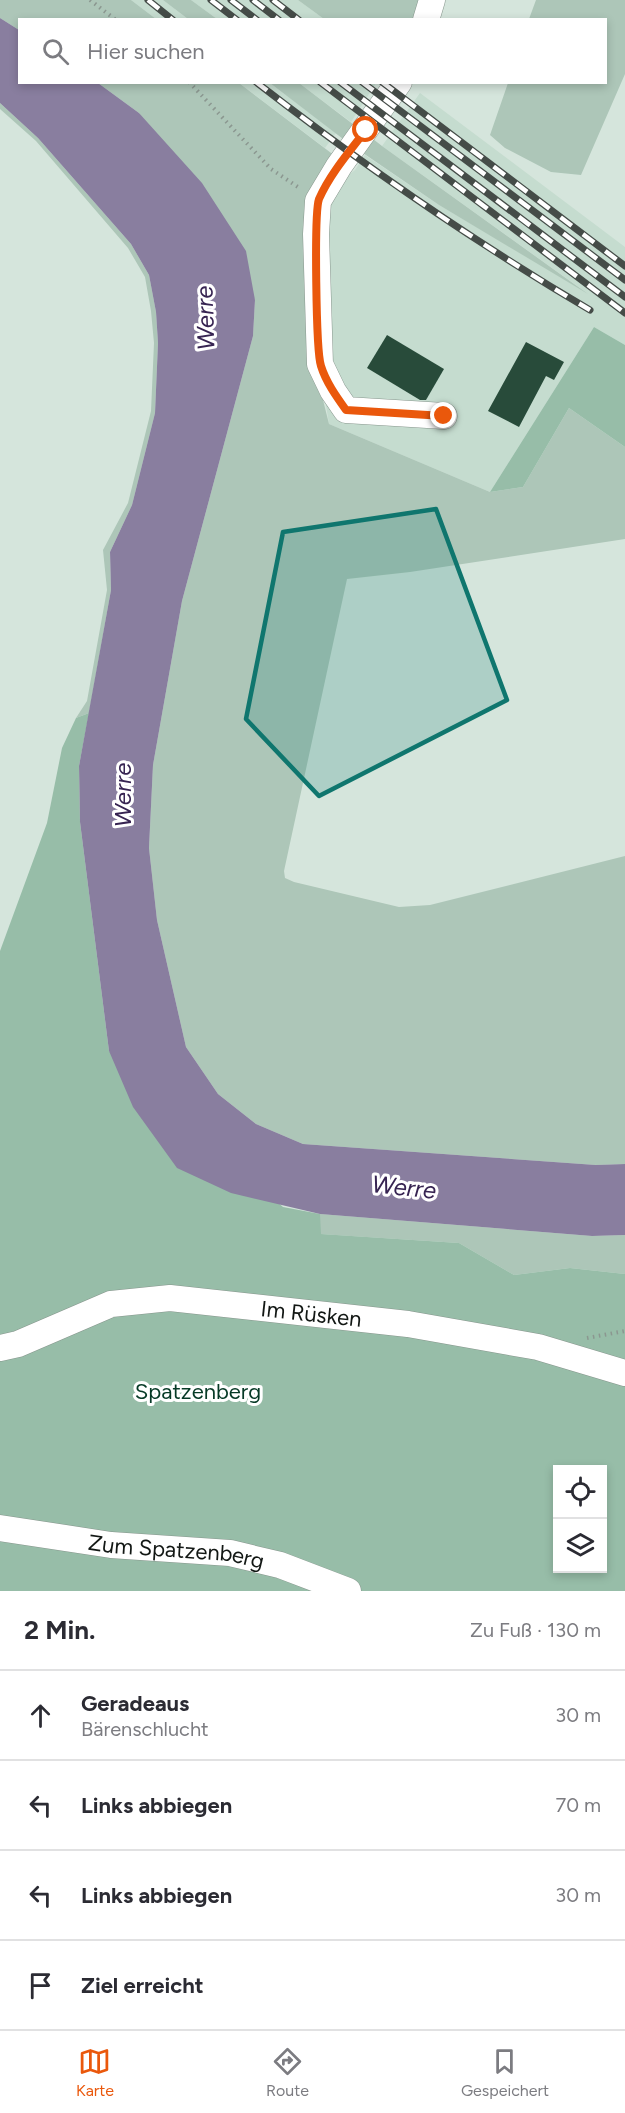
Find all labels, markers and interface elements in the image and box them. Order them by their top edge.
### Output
search box [18,18,607,84]
icon: search [39,35,72,68]
text: Hier suchen [87,38,205,65]
route start [352,116,378,142]
water label: Werre [189,285,221,351]
route end [430,402,456,428]
water label: Werre [108,763,137,827]
water label: Werre [370,1169,438,1205]
street label: Im Rüsken [259,1295,363,1332]
park label: Spatzenberg [135,1378,261,1405]
map controls [553,1465,607,1573]
button: locate [553,1465,607,1519]
button: layers [553,1519,607,1573]
street label: Zum Spatzenberg [86,1528,267,1574]
text: 2 Min. [24,1614,96,1646]
text: Zu Fuß · 130 m [470,1618,601,1642]
text: Geradeaus [81,1690,189,1717]
icon: ahead [24,1699,57,1732]
text: 30 m [555,1703,601,1727]
text: Bärenschlucht [81,1717,209,1741]
icon: left [24,1789,57,1822]
text: Links abbiegen [81,1792,232,1819]
text: 70 m [555,1793,601,1817]
icon: left [24,1879,57,1912]
text: Links abbiegen [81,1882,232,1909]
text: 30 m [555,1883,601,1907]
icon: arrive [24,1969,57,2002]
text: Ziel erreicht [81,1972,204,1999]
tab: Karte [76,2045,114,2100]
tab: Route [266,2045,309,2100]
tab: Gespeichert [461,2045,549,2100]

